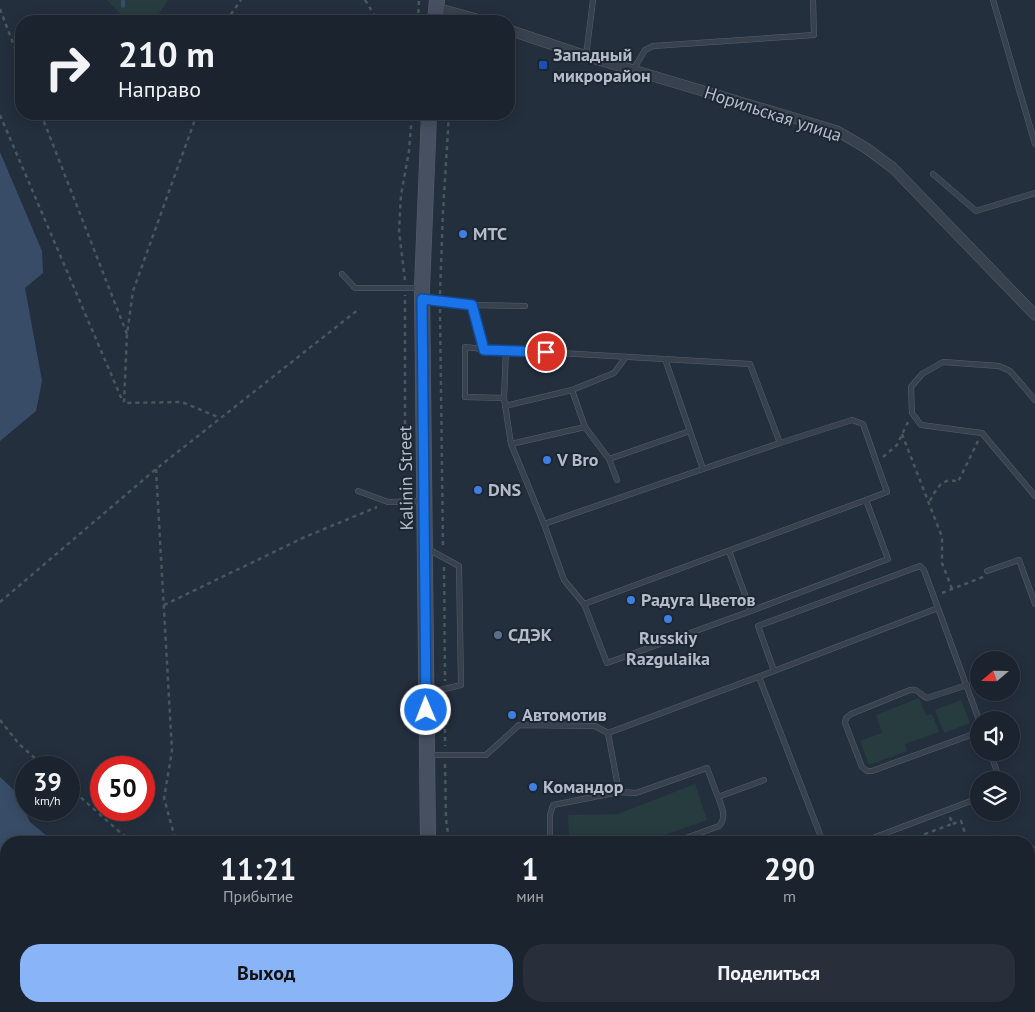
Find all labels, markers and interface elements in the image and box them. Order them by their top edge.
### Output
text: 210 m [118,31,215,77]
icon: right [35,35,100,100]
place label: Западный микрорайон [553,43,651,87]
marker: Западный микрорайон [537,59,549,71]
text: Направо [118,75,201,103]
street label: Норильская улица [701,80,845,147]
place label: МТС [473,222,507,245]
marker: МТС [457,228,469,240]
pin [525,331,567,373]
icon: arrive [532,338,560,366]
street label: Kalinin Street [393,425,418,531]
place label: V Bro [556,448,599,471]
marker: V Bro [541,454,553,466]
place label: DNS [488,478,521,501]
marker: DNS [472,484,484,496]
place label: Радуга Цветов [641,588,756,611]
marker: Радуга Цветов [625,594,637,606]
marker: Russkiy Razgulaika [662,613,674,625]
place label: СДЭК [508,623,552,646]
place label: Russkiy Razgulaika [626,626,710,670]
marker: СДЭК [492,629,504,641]
north arrow [970,651,1020,701]
map controls [970,651,1020,821]
position arrow [399,683,451,735]
place label: Автомотив [522,703,607,726]
marker: Автомотив [506,709,518,721]
button: sound [970,711,1020,761]
speed limit sign: 50 [90,756,155,821]
text: 39 [33,766,62,798]
button: layers [970,771,1020,821]
place label: Командор [543,775,624,798]
marker: Командор [527,781,539,793]
text: km/h [34,793,61,808]
text: 11:21 [220,849,296,888]
text: 1 [522,849,539,888]
text: 290 [764,849,815,888]
text: Прибытие [223,886,293,906]
text: мин [516,886,544,906]
text: m [783,886,796,906]
button: Выход [20,944,513,1002]
button: Поделиться [523,944,1015,1002]

